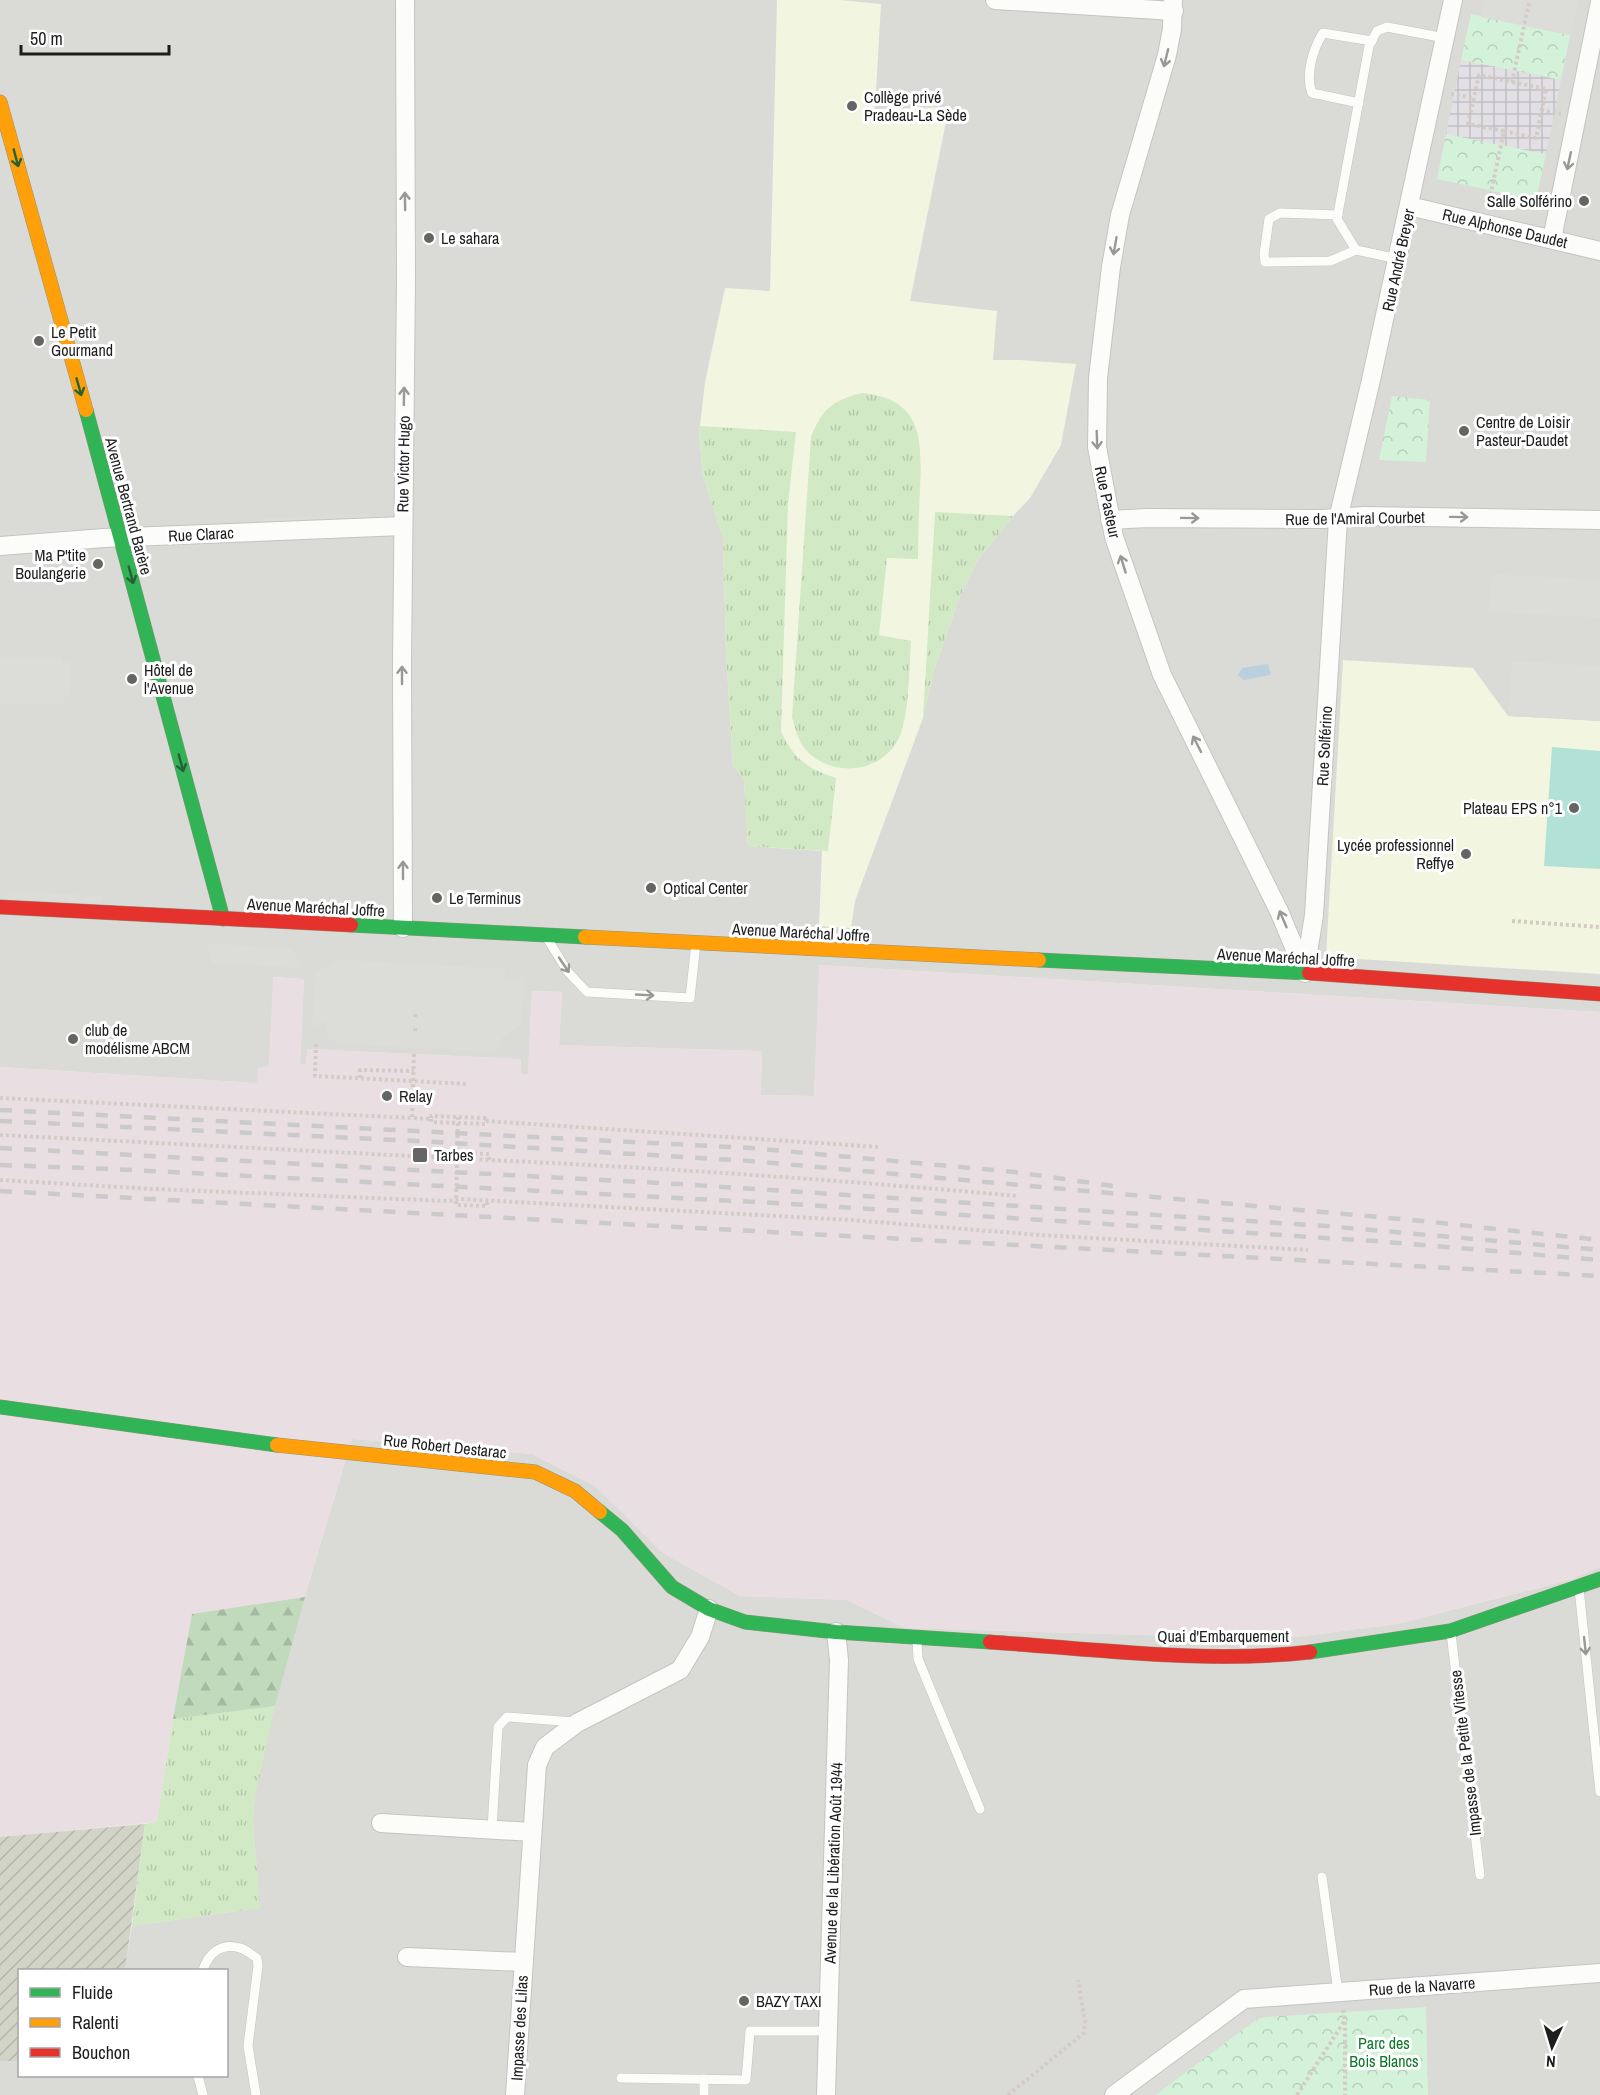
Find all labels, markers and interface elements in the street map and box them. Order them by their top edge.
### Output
scale bar [21,18,170,56]
text: 50 m [30,26,63,51]
one-way arrow [1159,48,1171,67]
place label: Collège privé Pradeau-La Sède [864,86,967,126]
marker: Collège privé Pradeau-La Sède [845,99,859,113]
one-way arrow [10,148,22,167]
one-way arrow [1562,151,1574,170]
place label: Salle Solférino [1487,190,1572,212]
one-way arrow [399,191,411,211]
marker: Salle Solférino [1577,194,1591,208]
street label: Rue Alphonse Daudet [1440,203,1570,253]
street label: Rue André Breyer [1376,206,1420,313]
place label: Le sahara [441,227,500,249]
marker: Le sahara [422,231,436,245]
one-way arrow [1109,235,1120,255]
place label: Le Petit Gourmand [51,321,113,361]
marker: Le Petit Gourmand [32,334,46,348]
one-way arrow [74,377,85,396]
one-way arrow [398,386,410,406]
place label: Centre de Loisir Pasteur-Daudet [1476,411,1571,451]
street label: Rue Victor Hugo [391,415,415,513]
marker: Centre de Loisir Pasteur-Daudet [1457,424,1471,438]
one-way arrow [1091,429,1103,449]
street label: Avenue Bertrand Barère [100,434,158,577]
street label: Rue Pasteur [1090,464,1126,541]
street label: Rue de l'Amiral Courbet [1285,506,1425,530]
one-way arrow [1449,511,1469,523]
one-way arrow [1179,512,1199,524]
street label: Rue Clarac [168,521,235,547]
place label: Ma P'tite Boulangerie [15,544,86,584]
one-way arrow [1117,555,1128,574]
marker: Ma P'tite Boulangerie [91,557,105,571]
one-way arrow [126,565,137,584]
place label: Hôtel de l'Avenue [144,659,194,699]
one-way arrow [396,665,408,685]
marker: Hôtel de l'Avenue [125,672,139,686]
street label: Rue Solférino [1311,705,1337,787]
one-way arrow [1191,736,1202,754]
one-way arrow [176,753,188,772]
place label: Plateau EPS n°1 [1463,797,1563,819]
marker: Plateau EPS n°1 [1567,801,1581,815]
place label: Lycée professionnel Reffye [1337,834,1454,874]
marker: Lycée professionnel Reffye [1459,847,1473,861]
one-way arrow [397,860,409,880]
place label: Optical Center [663,877,748,899]
marker: Optical Center [644,881,658,895]
place label: Le Terminus [449,887,521,909]
marker: Le Terminus [430,891,444,905]
street label: Avenue Maréchal Joffre [245,892,386,922]
one-way arrow [1277,911,1288,929]
street label: Avenue Maréchal Joffre [730,917,871,947]
street label: Avenue Maréchal Joffre [1215,942,1356,972]
one-way arrow [558,957,570,973]
one-way arrow [635,990,654,1001]
place label: club de modélisme ABCM [85,1019,190,1059]
marker: club de modélisme ABCM [66,1032,80,1046]
place label: Relay [399,1085,433,1107]
marker: Relay [380,1089,394,1103]
place label: Tarbes [434,1144,474,1166]
marker: Tarbes [411,1146,429,1164]
street label: Rue Robert Destarac [383,1429,508,1463]
street label: Quai d'Embarquement [1157,1625,1289,1647]
one-way arrow [1580,1635,1591,1655]
street label: Impasse de la Petite Vitesse [1444,1669,1486,1837]
street label: Avenue de la Libération Août 1944 [818,1762,848,1965]
legend [18,1969,228,2077]
street label: Rue de la Navarre [1368,1971,1476,2001]
street label: Impasse des Lilas [505,1975,533,2081]
text: Fluide [72,1980,113,2005]
place label: BAZY TAXI [756,1990,822,2012]
marker: BAZY TAXI [737,1994,751,2008]
text: Ralenti [72,2010,119,2035]
north arrow [1522,2017,1582,2077]
park label: Parc des Bois Blancs [1349,2032,1419,2072]
text: Bouchon [72,2040,130,2065]
text: N [1545,2051,1556,2073]

